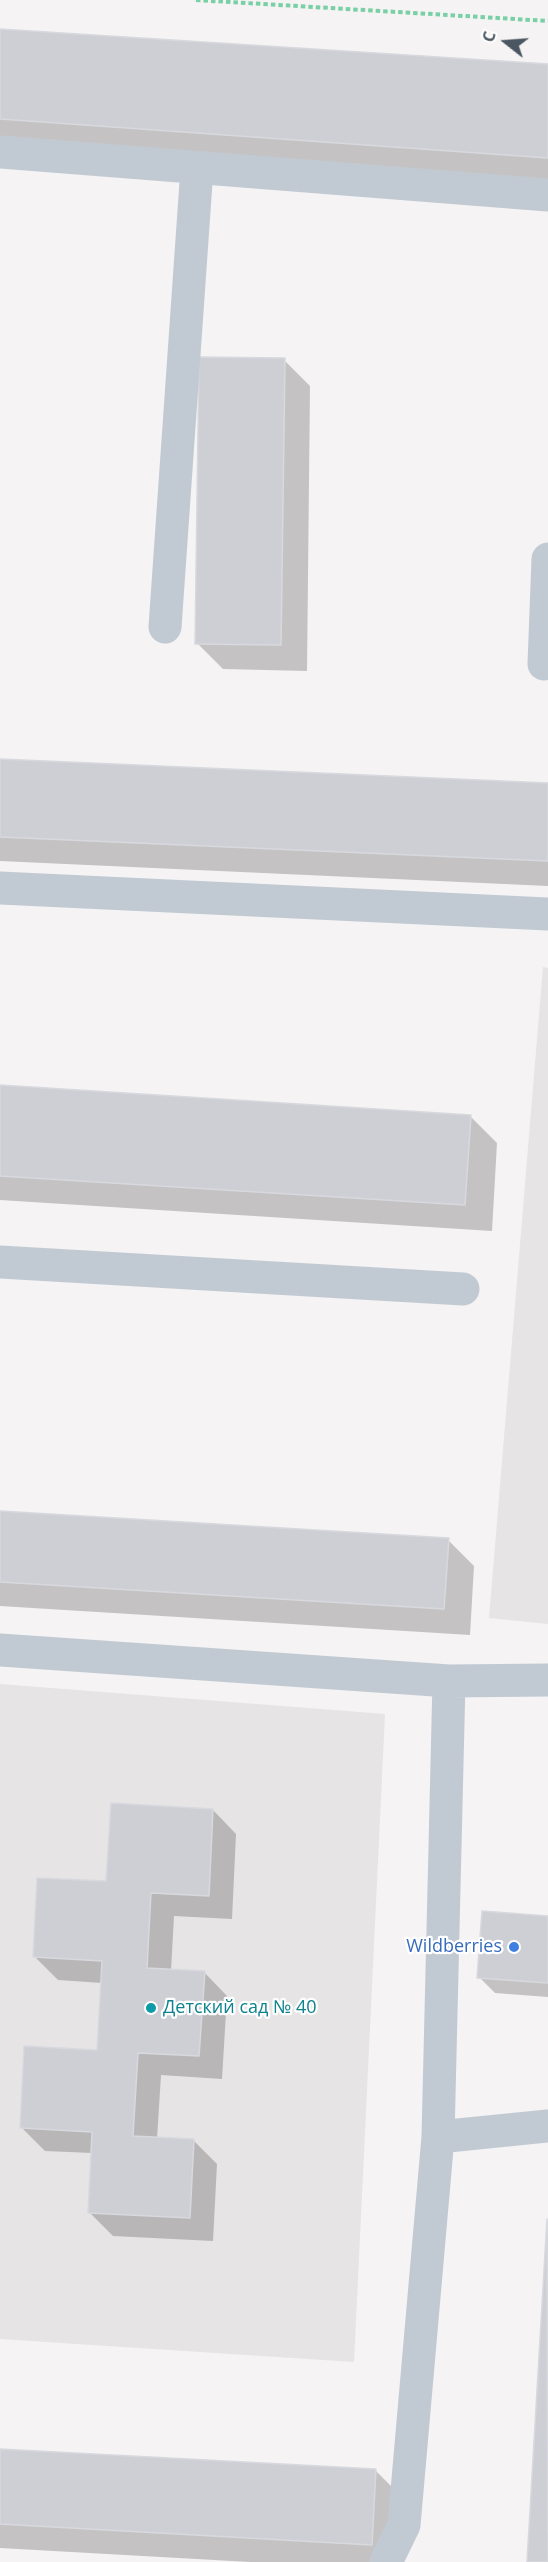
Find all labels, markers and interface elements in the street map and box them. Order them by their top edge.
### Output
north arrow [476,12,536,72]
text: С [477,29,501,45]
place label: Wildberries [406,1936,502,1958]
marker: Wildberries [507,1940,521,1954]
place label: Детский сад № 40 [163,1997,317,2019]
marker: Детский сад № 40 [144,2001,158,2015]

